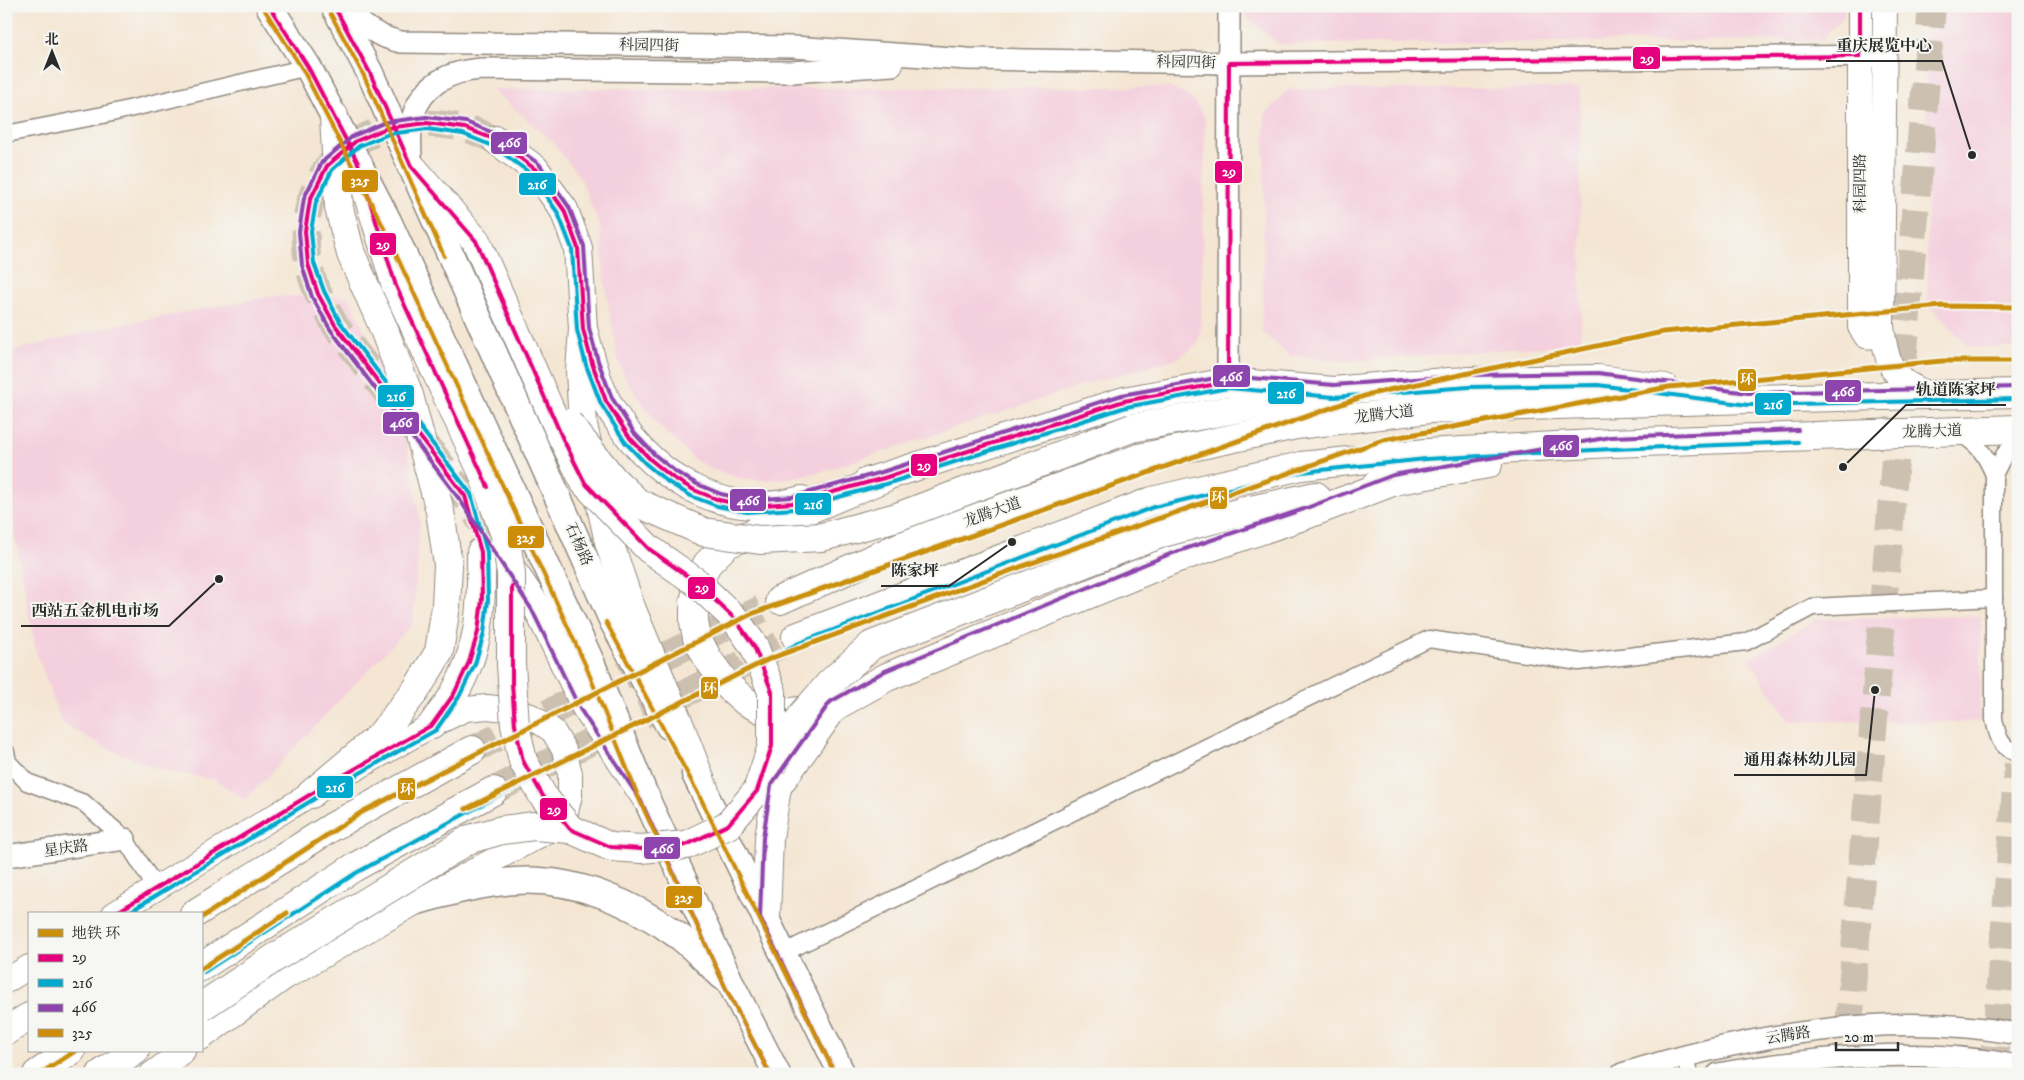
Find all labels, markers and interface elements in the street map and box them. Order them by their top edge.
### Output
north arrow [28,28,78,78]
callout: 重庆展览中心 [1826,30,1942,61]
text: 北 [45,31,59,49]
street label: 科园四街 [619,35,679,56]
text: 重庆展览中心 [1836,36,1932,56]
line badge: 29 [1632,46,1661,70]
text: 29 [1640,50,1654,68]
street label: 科园四街 [1156,52,1216,73]
line badge: 466 [490,131,528,155]
text: 466 [497,134,521,152]
street label: 科园四路 [1851,153,1870,213]
line badge: 29 [1214,160,1243,184]
text: 29 [1222,163,1236,181]
line badge: 325 [341,169,379,193]
text: 325 [351,172,370,190]
line badge: 216 [518,172,557,196]
text: 216 [527,176,547,194]
line badge: 29 [369,232,397,256]
text: 29 [376,236,390,254]
line badge: 466 [1212,364,1251,388]
text: 466 [1219,368,1243,386]
line badge: 环 [1737,368,1757,392]
text: 环 [1740,371,1754,389]
callout: 轨道陈家坪 [1906,374,2006,405]
line badge: 466 [1824,379,1862,403]
text: 轨道陈家坪 [1916,380,1996,400]
line badge: 216 [1267,381,1305,405]
text: 466 [1831,383,1855,401]
line badge: 216 [377,384,415,408]
text: 216 [1276,385,1296,403]
text: 216 [386,388,406,406]
line badge: 216 [1754,392,1792,416]
text: 216 [1763,396,1783,414]
street label: 龙腾大道 [1353,401,1415,428]
line badge: 466 [382,411,420,435]
text: 466 [389,414,413,432]
street label: 龙腾大道 [1902,421,1962,442]
line badge: 466 [1542,434,1580,458]
text: 466 [1549,437,1573,455]
line badge: 29 [910,453,938,477]
text: 29 [917,457,931,475]
line badge: 环 [1209,486,1228,510]
line badge: 466 [729,488,767,512]
text: 环 [1211,489,1225,507]
text: 466 [736,492,760,510]
line badge: 216 [794,492,832,516]
street label: 龙腾大道 [961,493,1024,532]
text: 216 [803,496,823,514]
street label: 石杨路 [561,520,596,569]
line badge: 325 [507,525,545,549]
text: 325 [517,529,536,547]
callout: 陈家坪 [881,555,949,586]
text: 陈家坪 [891,561,939,581]
line badge: 29 [687,576,716,600]
text: 29 [695,579,709,597]
callout: 西站五金机电市场 [21,595,169,626]
text: 西站五金机电市场 [31,601,159,621]
line badge: 环 [700,676,719,700]
text: 环 [703,680,717,698]
callout: 通用森林幼儿园 [1734,744,1866,775]
text: 通用森林幼儿园 [1744,750,1856,770]
line badge: 216 [316,775,354,799]
line badge: 环 [397,777,416,801]
text: 216 [325,779,345,797]
text: 环 [400,781,414,799]
line badge: 29 [539,797,568,821]
text: 29 [547,801,561,819]
street label: 星庆路 [42,836,90,861]
line badge: 466 [643,836,681,860]
text: 466 [650,840,674,858]
line badge: 325 [665,885,703,909]
text: 325 [675,889,694,907]
legend [28,912,202,1052]
text: 地铁 环 [72,924,120,943]
text: 29 [72,948,87,967]
text: 216 [72,974,94,993]
text: 466 [72,998,97,1017]
scale bar [1836,1020,1899,1052]
street label: 云腾路 [1764,1023,1812,1048]
text: 325 [72,1024,93,1043]
text: 20 m [1844,1028,1874,1047]

